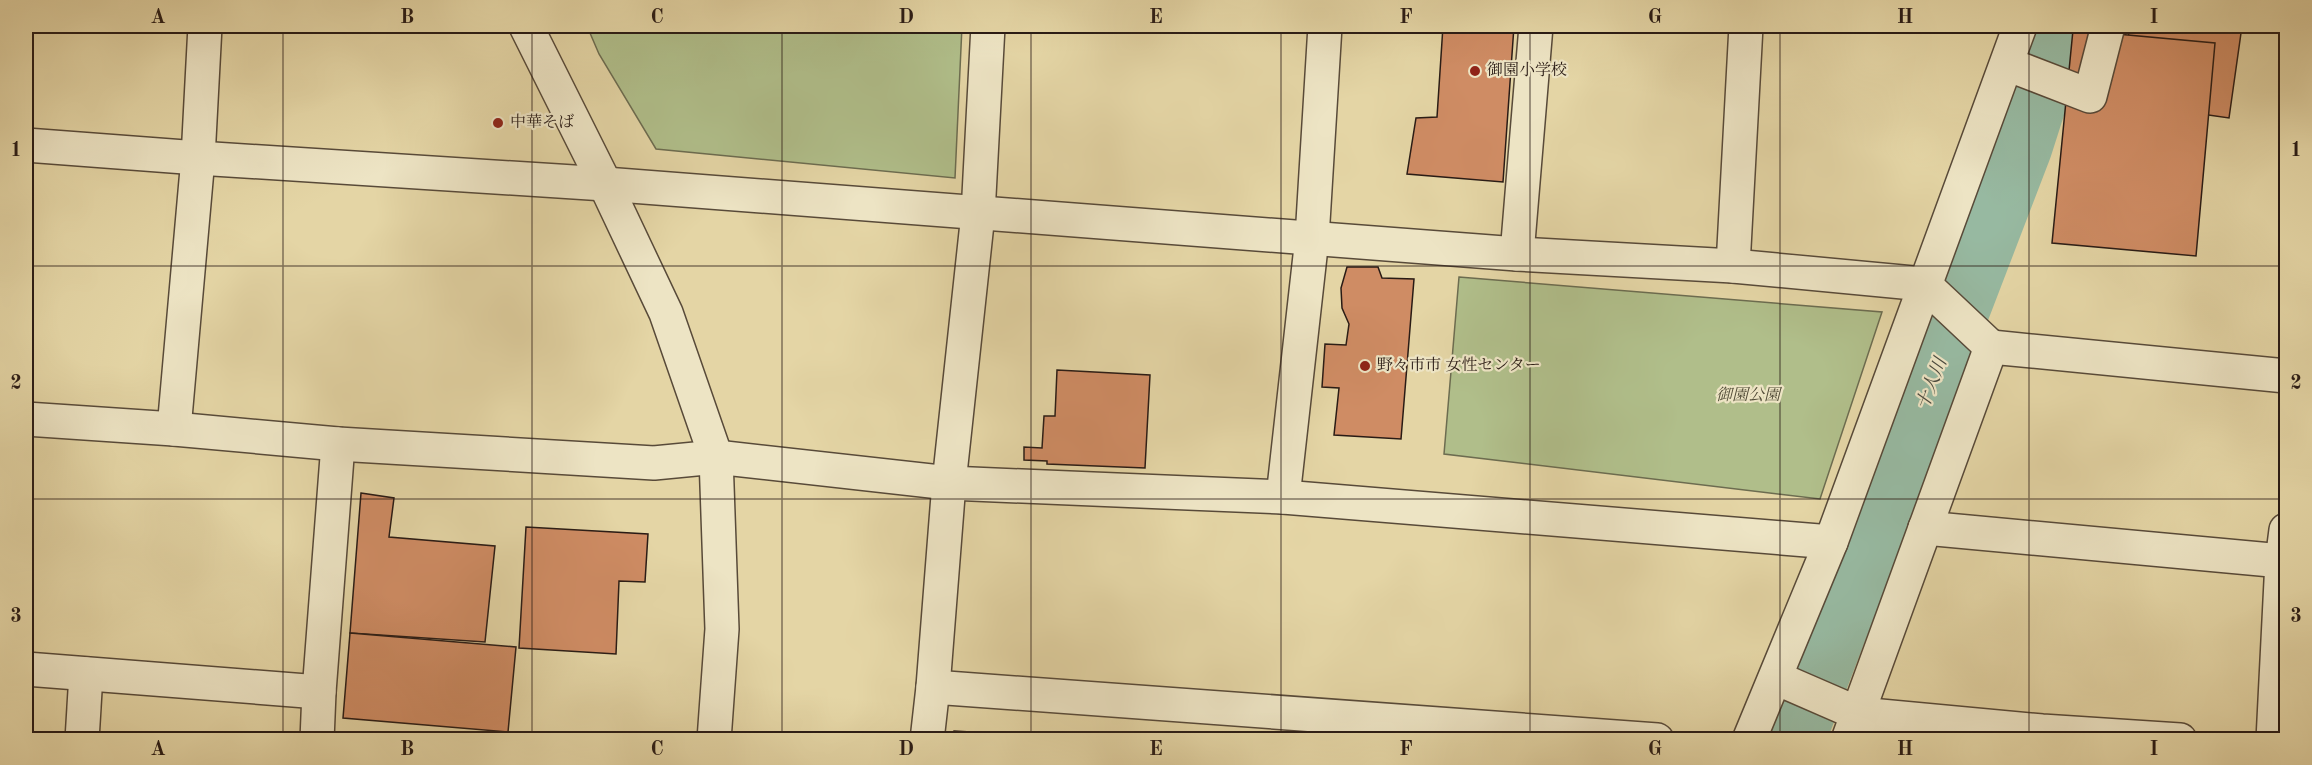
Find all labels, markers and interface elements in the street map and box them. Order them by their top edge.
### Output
text: A [150,8,166,28]
text: B [400,8,414,28]
text: C [650,8,664,28]
text: D [898,8,914,28]
text: E [1149,8,1163,28]
text: F [1399,8,1413,28]
text: G [1648,8,1662,28]
text: H [1897,8,1913,28]
text: I [2150,8,2158,28]
place label: 御園小学校 [1487,61,1567,79]
marker: 御園小学校 [1468,64,1482,78]
place label: 中華そば [510,113,574,131]
marker: 中華そば [491,116,505,130]
text: 1 [10,141,22,161]
text: 1 [2290,141,2302,161]
water label: 十人川 [1912,353,1951,412]
place label: 野々市市 女性センター [1377,356,1541,374]
marker: 野々市市 女性センター [1358,359,1372,373]
text: 2 [10,374,22,394]
text: 2 [2290,374,2302,394]
park label: 御園公園 [1716,386,1783,404]
text: 3 [10,607,22,627]
text: 3 [2290,607,2302,627]
text: A [150,740,166,760]
text: B [400,740,414,760]
text: C [650,740,664,760]
text: D [898,740,914,760]
text: E [1149,740,1163,760]
text: F [1399,740,1413,760]
text: G [1648,740,1662,760]
text: H [1897,740,1913,760]
text: I [2150,740,2158,760]

